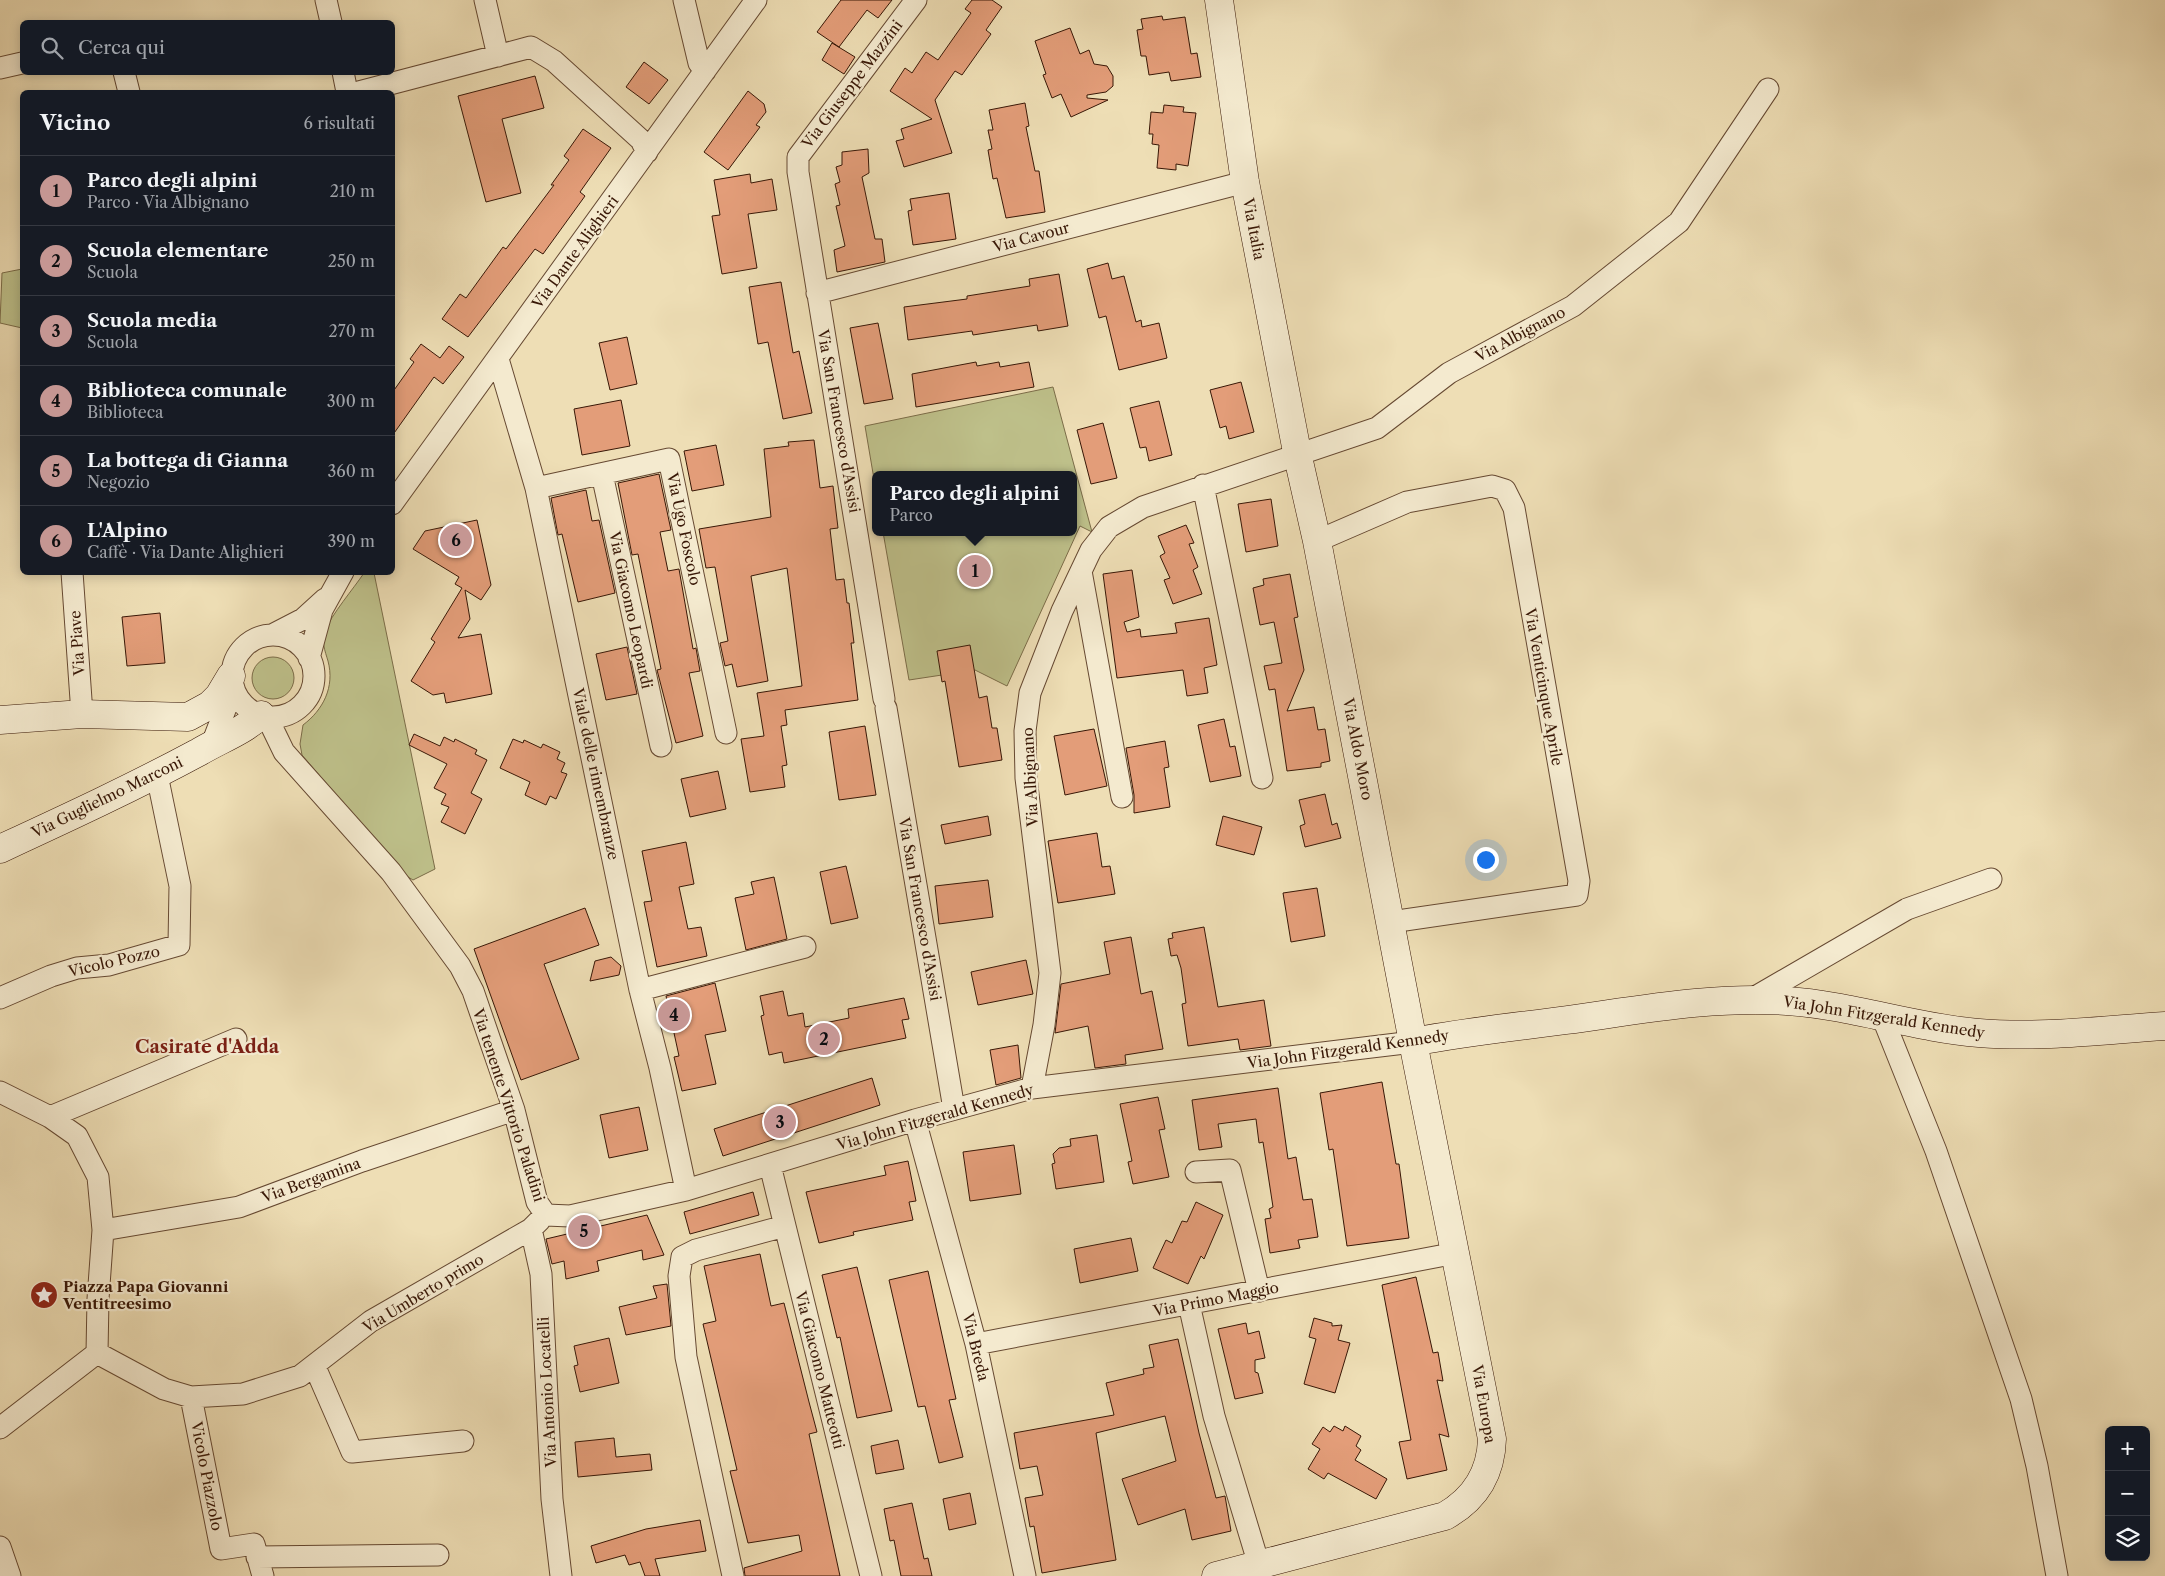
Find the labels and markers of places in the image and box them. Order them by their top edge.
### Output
pin: 6 [440,521,472,559]
pin: 1 [959,552,991,590]
pin: 4 [658,996,690,1034]
pin: 2 [808,1020,840,1058]
pin: 3 [764,1103,796,1141]
pin: 5 [568,1212,600,1250]
place label: Piazza Papa Giovanni Ventitreesimo [62,1277,229,1313]
place icon: Piazza Papa Giovanni Ventitreesimo [29,1280,59,1310]

